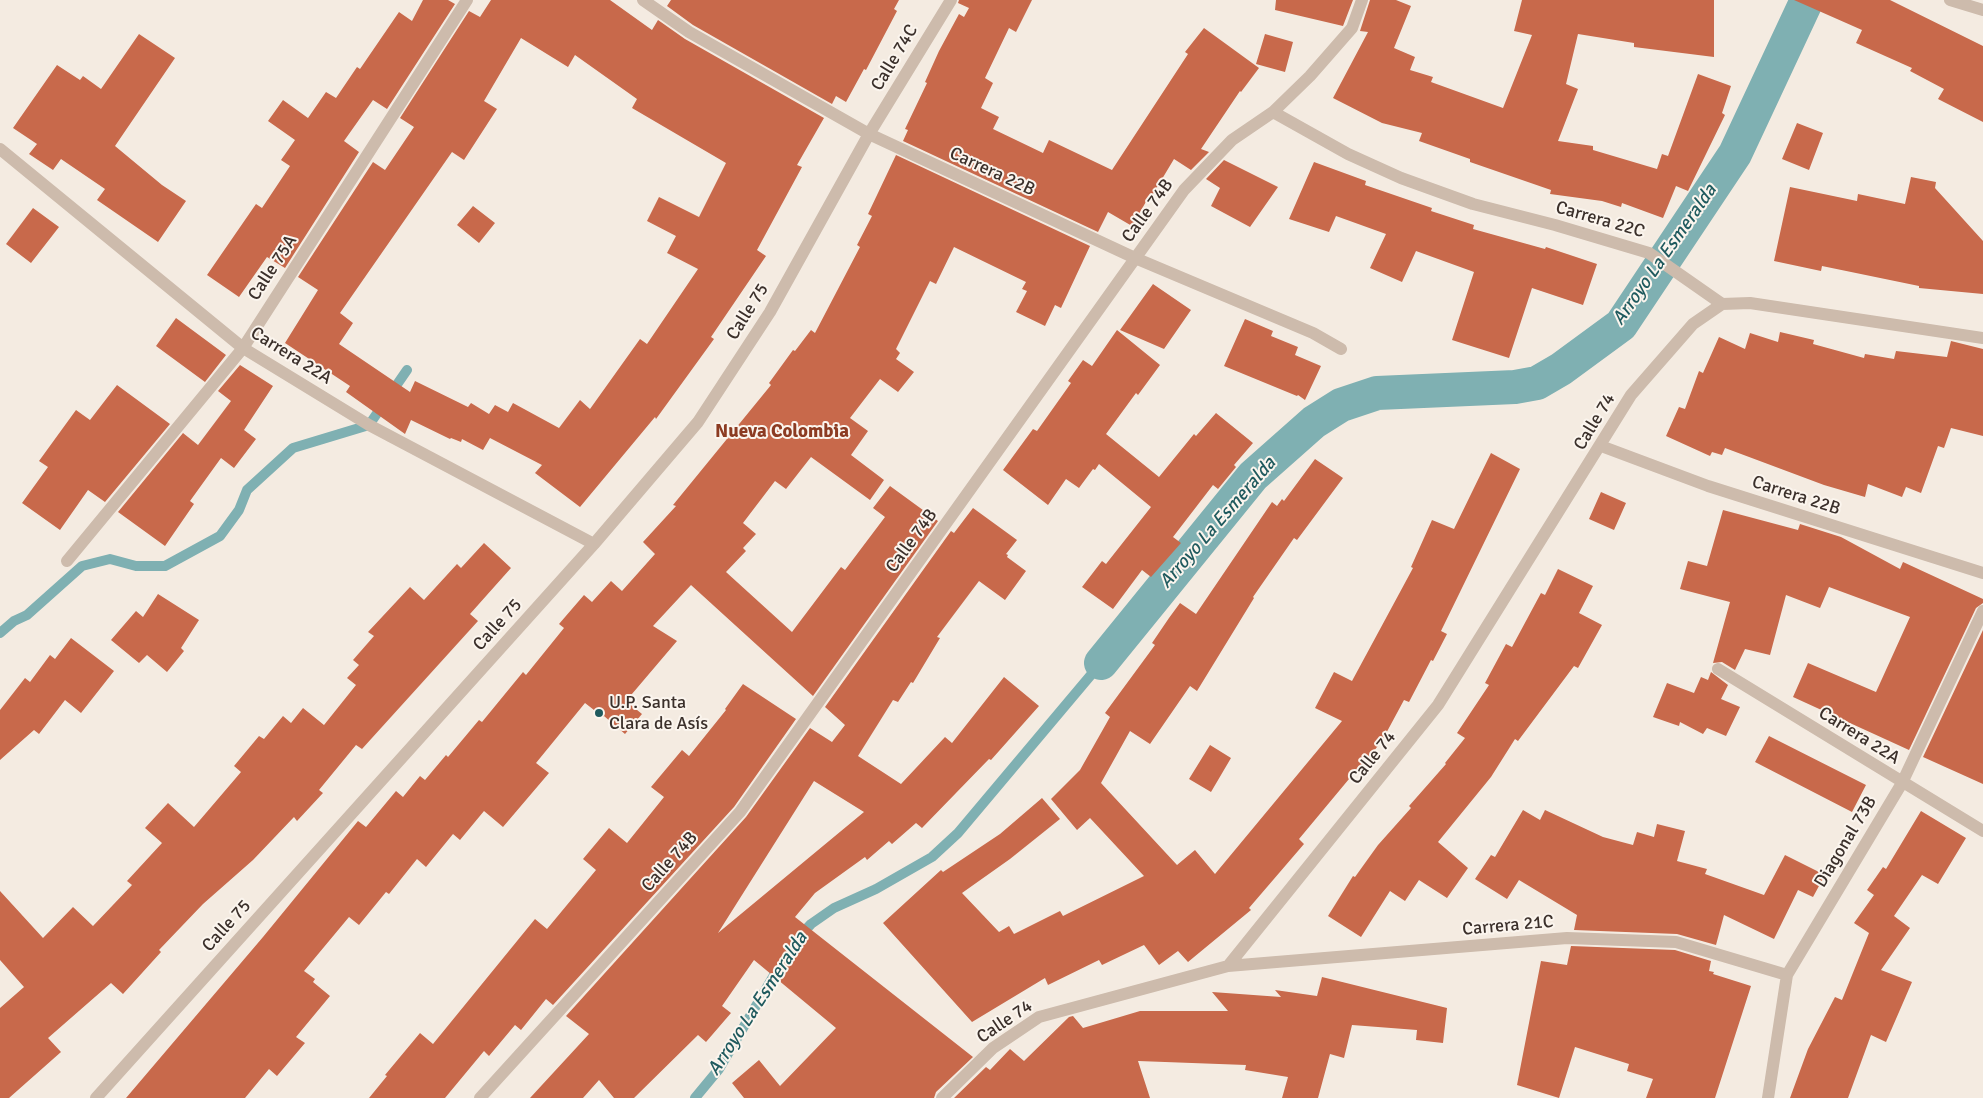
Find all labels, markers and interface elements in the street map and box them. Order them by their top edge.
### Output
street label: Calle 74C [867,21,923,95]
street label: Carrera 22B [946,143,1038,201]
street label: Calle 74B [1118,175,1178,247]
water label: Arroyo La Esmeralda [1608,180,1722,330]
street label: Carrera 22C [1553,197,1647,243]
street label: Calle 75A [244,231,302,305]
street label: Calle 75 [722,280,774,344]
street label: Carrera 22A [246,323,336,389]
street label: Calle 74 [1570,390,1620,454]
district label: Nueva Colombia [715,421,849,443]
water label: Arroyo La Esmeralda [1155,453,1281,593]
street label: Carrera 22B [1749,472,1843,520]
street label: Calle 74B [882,505,942,577]
street label: Calle 75 [469,595,527,655]
place label: U.P. Santa Clara de Asís [609,692,708,734]
street label: Carrera 22A [1814,703,1904,769]
marker: U.P. Santa Clara de Asís [593,707,605,719]
street label: Calle 74 [1345,727,1401,789]
street label: Diagonal 73B [1810,792,1882,892]
street label: Calle 74B [637,828,703,896]
street label: Calle 75 [198,896,256,956]
street label: Carrera 21C [1461,911,1555,941]
water label: Arroyo La Esmeralda [703,928,813,1080]
street label: Calle 74 [973,996,1037,1048]

